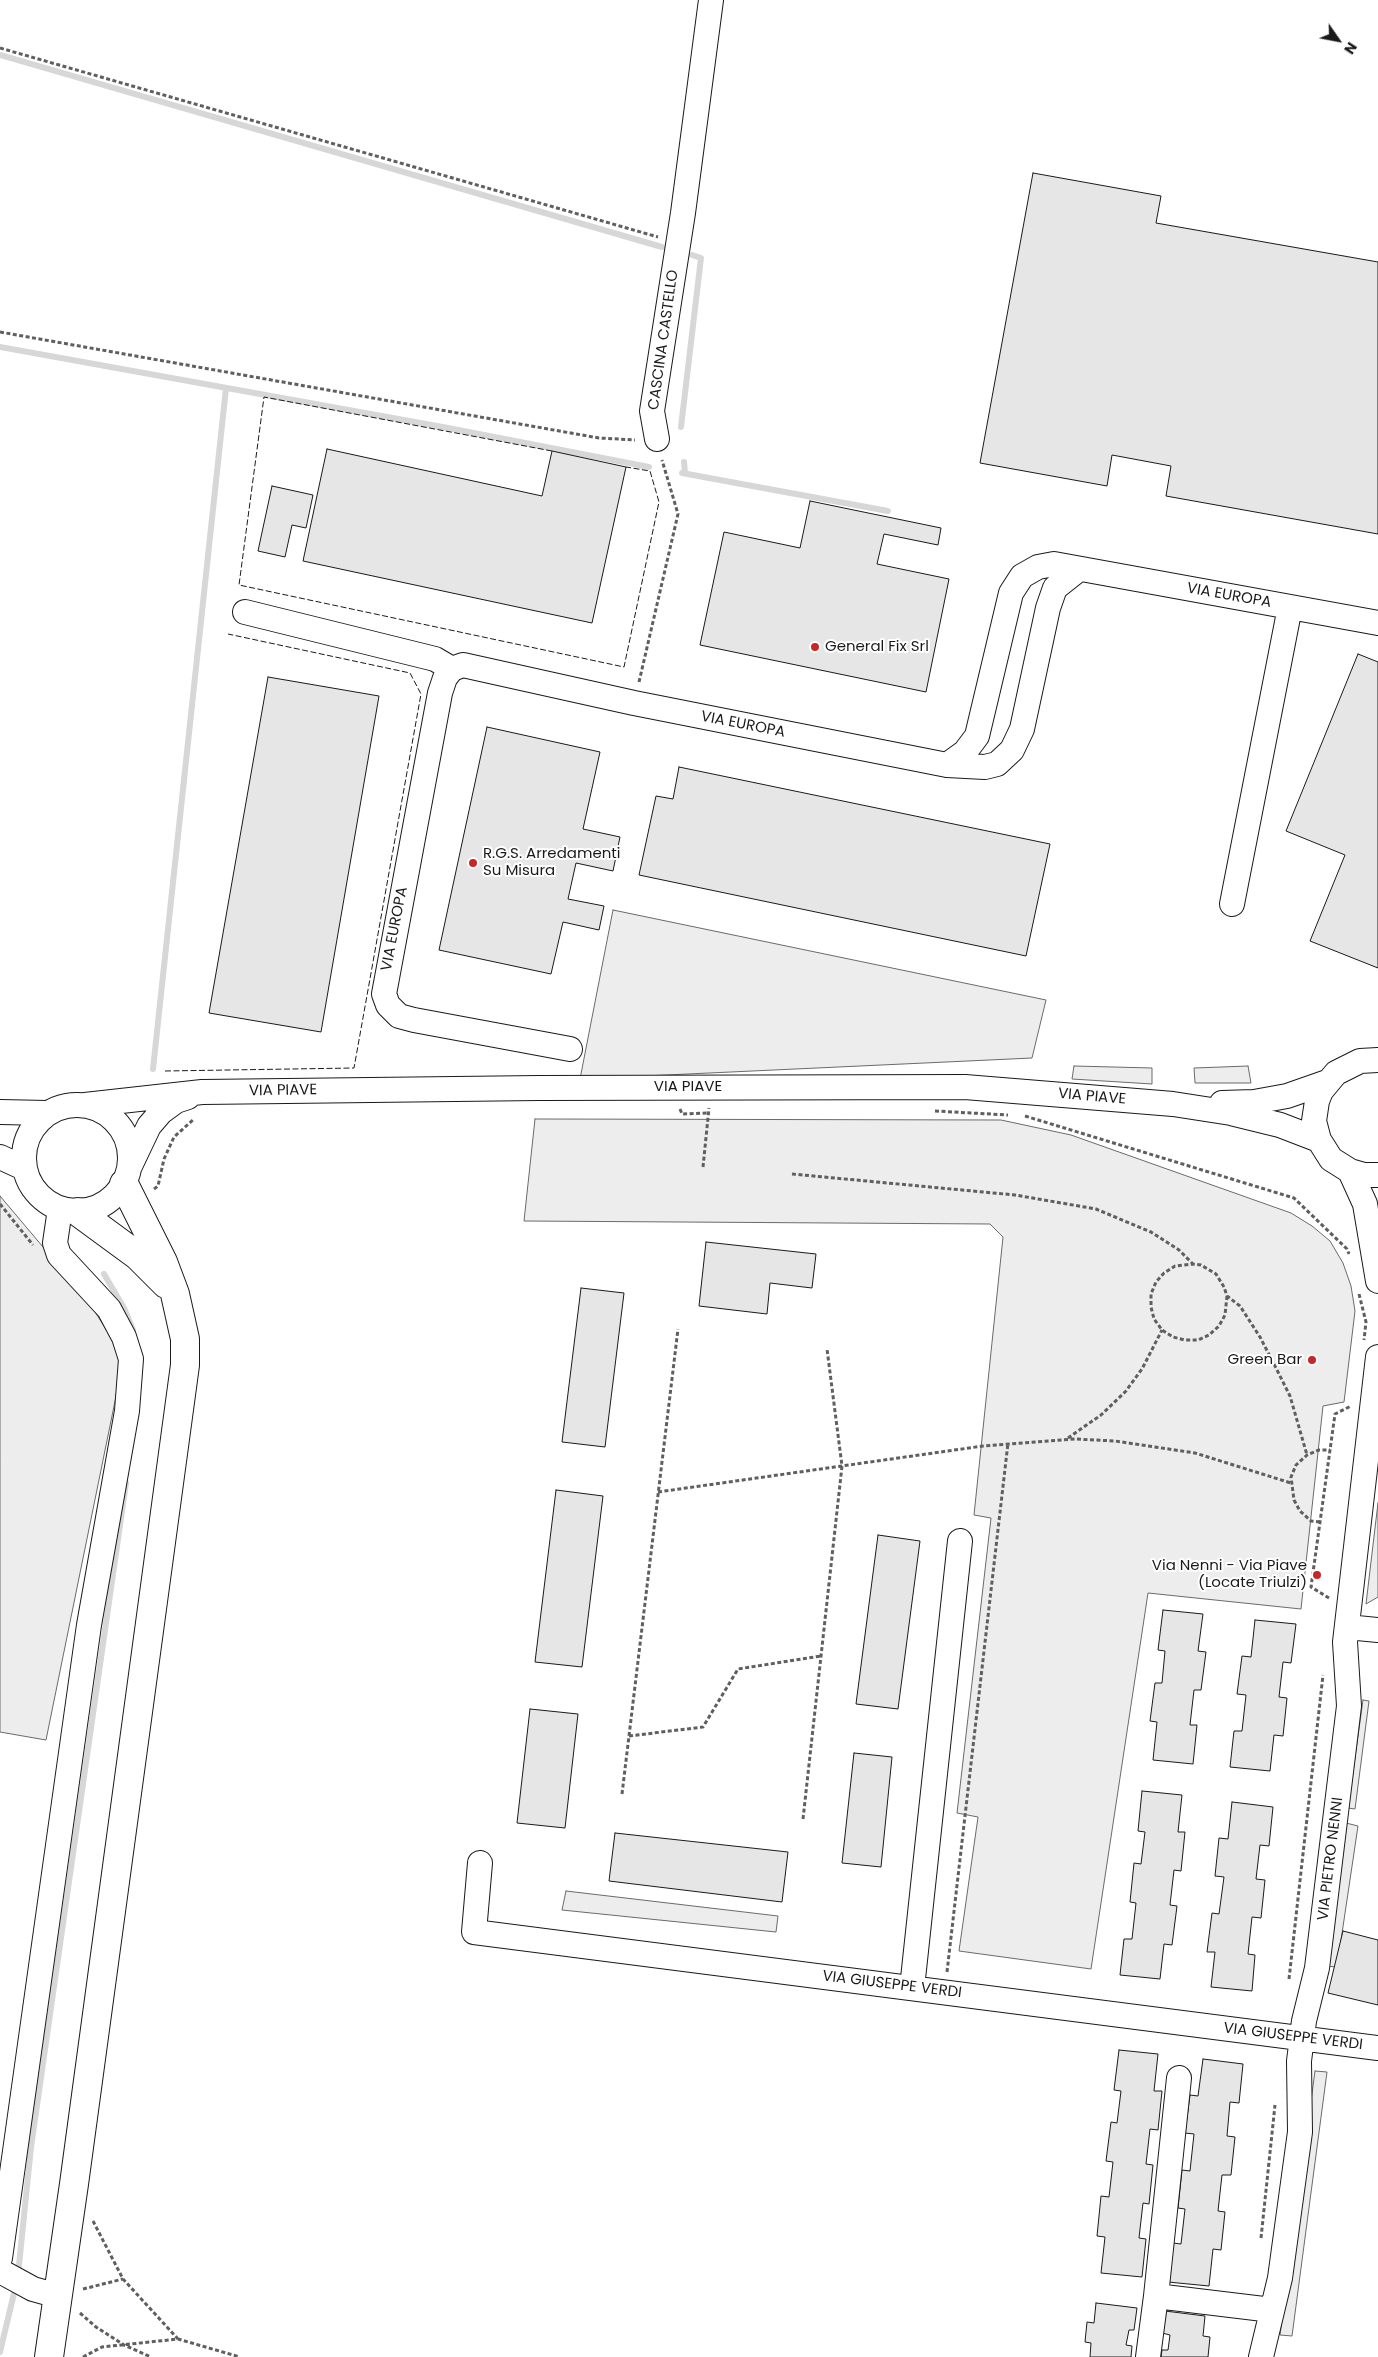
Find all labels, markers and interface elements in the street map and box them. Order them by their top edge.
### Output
north arrow [1313,15,1363,65]
text: N [1339,38,1362,58]
street label: CASCINA CASTELLO [645,269,683,411]
street label: VIA EUROPA [1185,580,1273,612]
place label: General Fix Srl [825,638,929,656]
marker: General Fix Srl [809,641,821,653]
street label: VIA EUROPA [699,708,787,742]
place label: R.G.S. Arredamenti Su Misura [483,845,620,880]
marker: R.G.S. Arredamenti Su Misura [467,857,479,869]
street label: VIA EUROPA [378,885,412,973]
street label: VIA PIAVE [654,1078,722,1096]
street label: VIA PIAVE [249,1081,317,1101]
street label: VIA PIAVE [1057,1085,1127,1109]
place label: Green Bar [1228,1351,1302,1369]
marker: Green Bar [1306,1354,1318,1366]
place label: Via Nenni - Via Piave (Locate Triulzi) [1152,1557,1307,1592]
marker: Via Nenni - Via Piave (Locate Triulzi) [1311,1569,1323,1581]
street label: VIA PIETRO NENNI [1315,1796,1347,1922]
street label: VIA GIUSEPPE VERDI [821,1968,963,2002]
street label: VIA GIUSEPPE VERDI [1222,2020,1364,2054]

